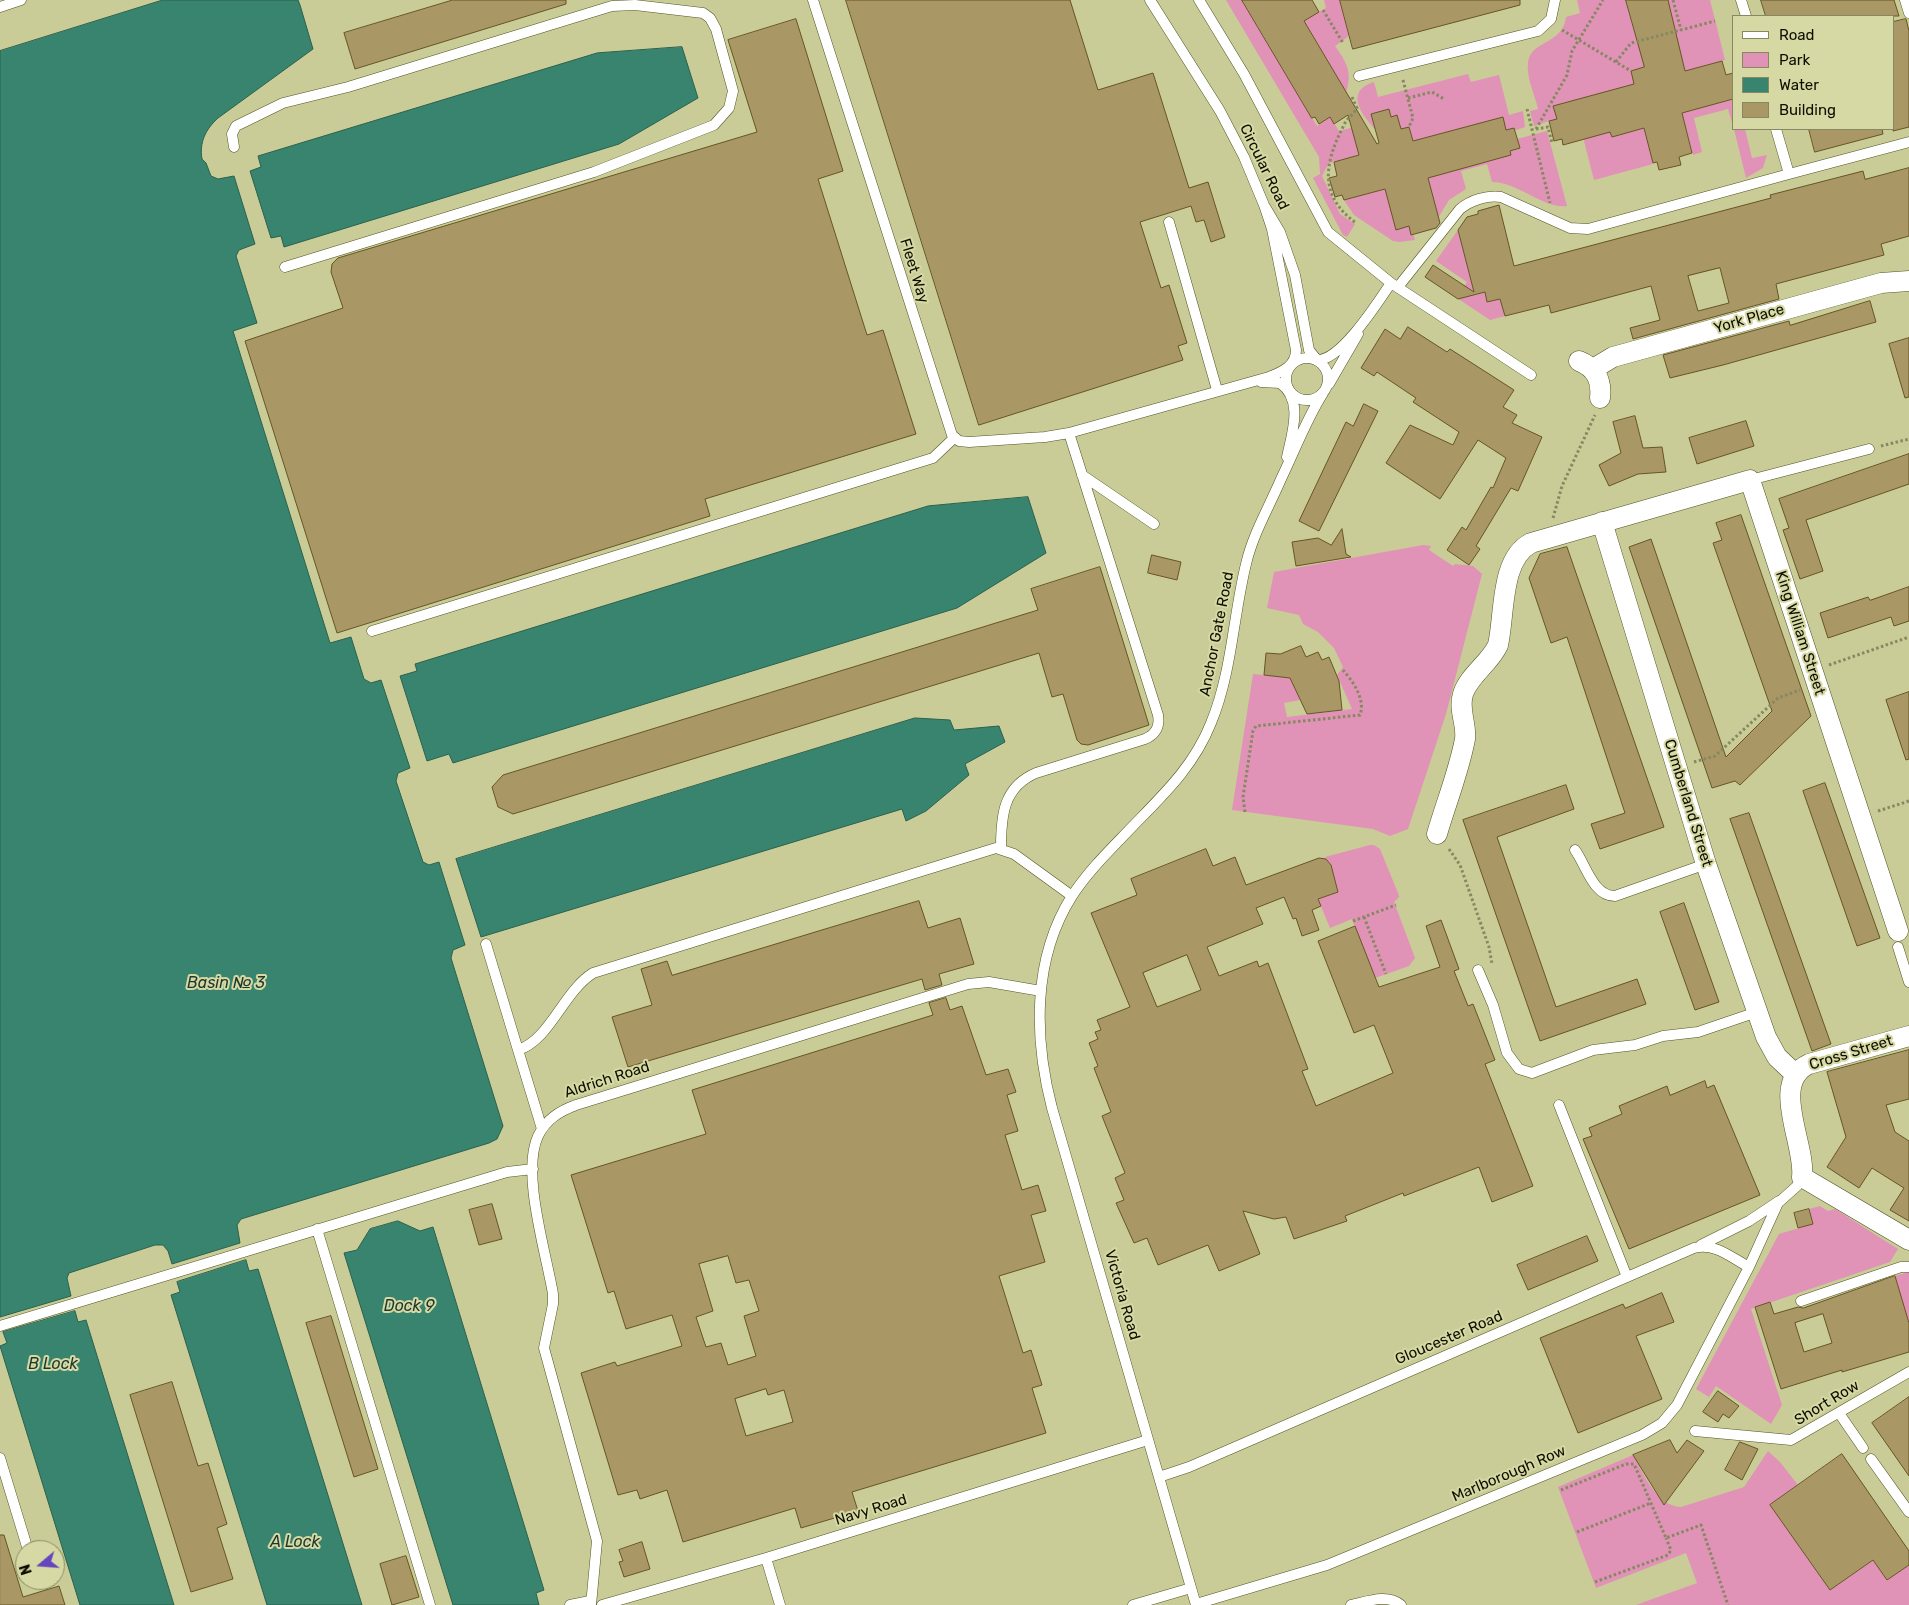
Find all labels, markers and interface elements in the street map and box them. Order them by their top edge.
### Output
legend [1732,15,1894,130]
text: Road [1779,26,1815,44]
text: Park [1779,51,1810,69]
text: Water [1779,76,1819,94]
text: Building [1779,101,1836,119]
street label: Circular Road [1235,121,1293,213]
street label: Fleet Way [896,236,932,306]
street label: York Place [1712,300,1786,338]
street label: King William Street [1771,569,1829,697]
street label: Anchor Gate Road [1196,570,1238,698]
street label: Cumberland Street [1660,737,1716,869]
water label: Basin № 3 [187,973,265,993]
street label: Cross Street [1807,1032,1895,1074]
street label: Aldrich Road [562,1058,652,1102]
street label: Victoria Road [1101,1248,1143,1342]
water label: Dock 9 [384,1296,434,1316]
street label: Gloucester Road [1393,1307,1505,1369]
water label: B Lock [28,1354,78,1374]
street label: Short Row [1791,1377,1863,1429]
street label: Marlborough Row [1449,1442,1569,1506]
street label: Navy Road [833,1491,909,1529]
water label: A Lock [270,1532,320,1552]
north arrow [15,1540,65,1590]
text: N [17,1562,36,1577]

